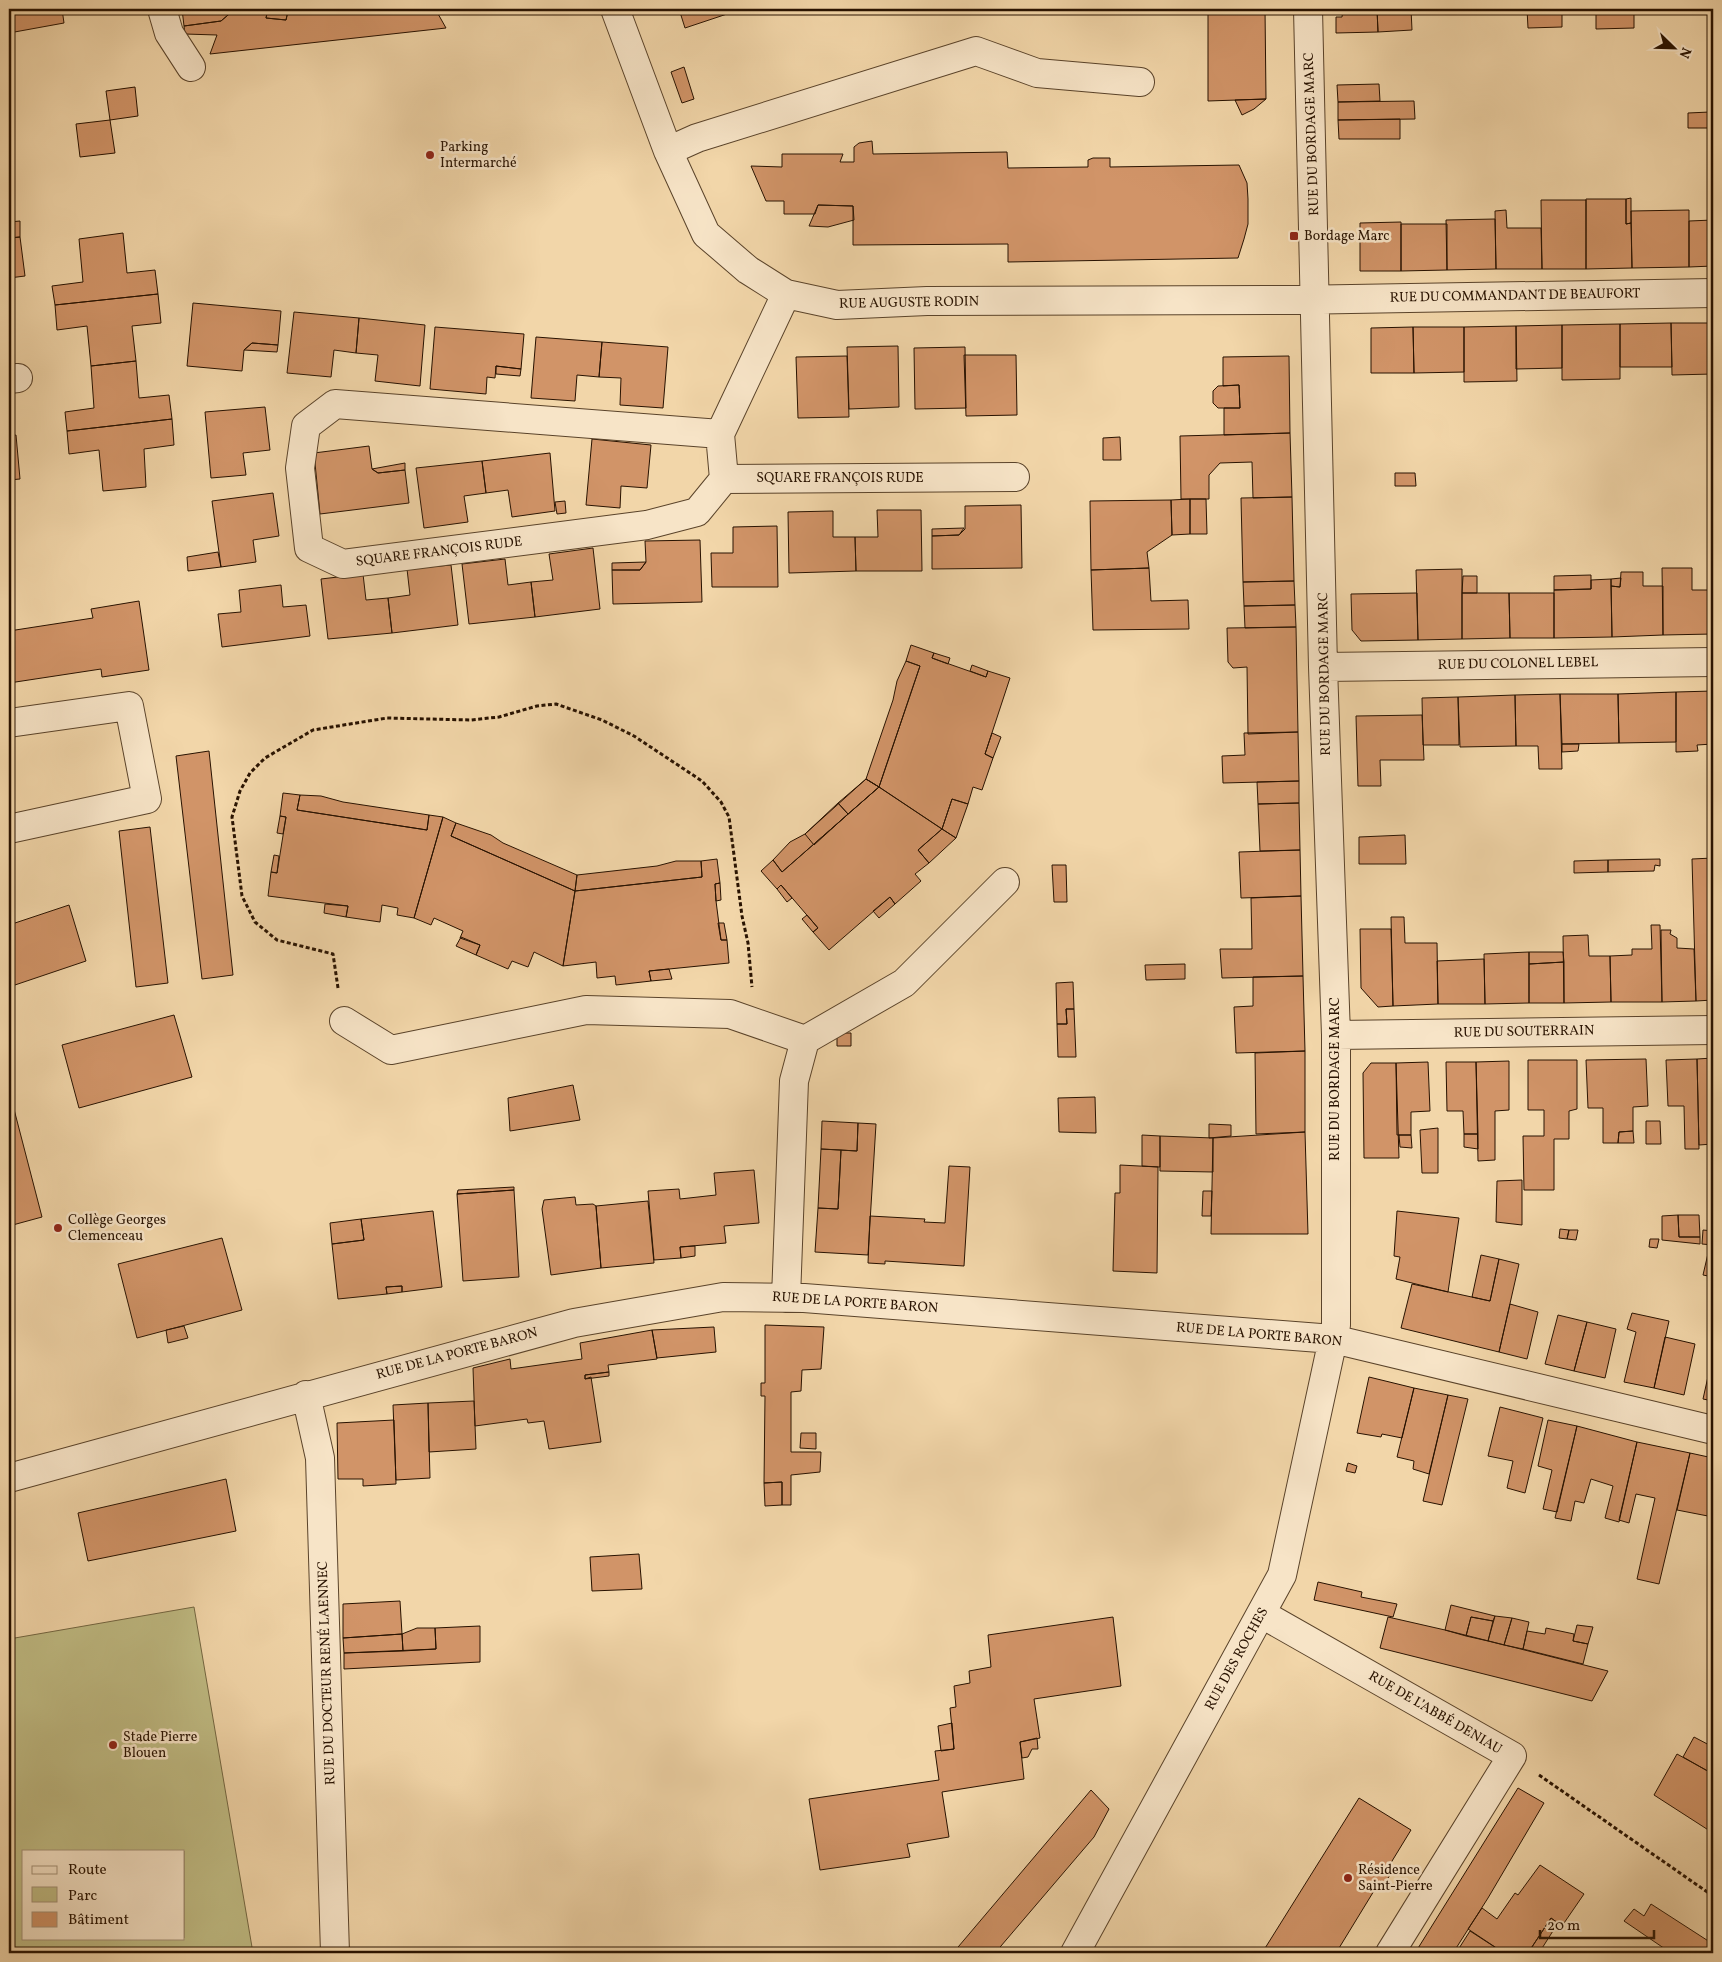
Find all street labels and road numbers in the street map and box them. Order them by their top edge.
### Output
street label: RUE DU BORDAGE MARC [1300,52,1324,216]
street label: RUE DU COMMANDANT DE BEAUFORT [1389,284,1641,308]
street label: RUE AUGUSTE RODIN [839,292,979,314]
street label: SQUARE FRANÇOIS RUDE [756,469,924,488]
street label: SQUARE FRANÇOIS RUDE [355,532,523,572]
street label: RUE DU BORDAGE MARC [1314,592,1336,756]
street label: RUE DU COLONEL LEBEL [1438,653,1599,675]
street label: RUE DU BORDAGE MARC [1326,997,1345,1161]
street label: RUE DU SOUTERRAIN [1453,1021,1595,1043]
street label: RUE DE LA PORTE BARON [771,1288,939,1318]
street label: RUE DE LA PORTE BARON [1175,1318,1343,1352]
street label: RUE DE LA PORTE BARON [374,1323,540,1385]
street label: RUE DU DOCTEUR RENÉ LAENNEC [314,1561,340,1785]
street label: RUE DES ROCHES [1201,1604,1273,1714]
street label: RUE DE L’ABBÉ DENIAU [1365,1667,1505,1759]

